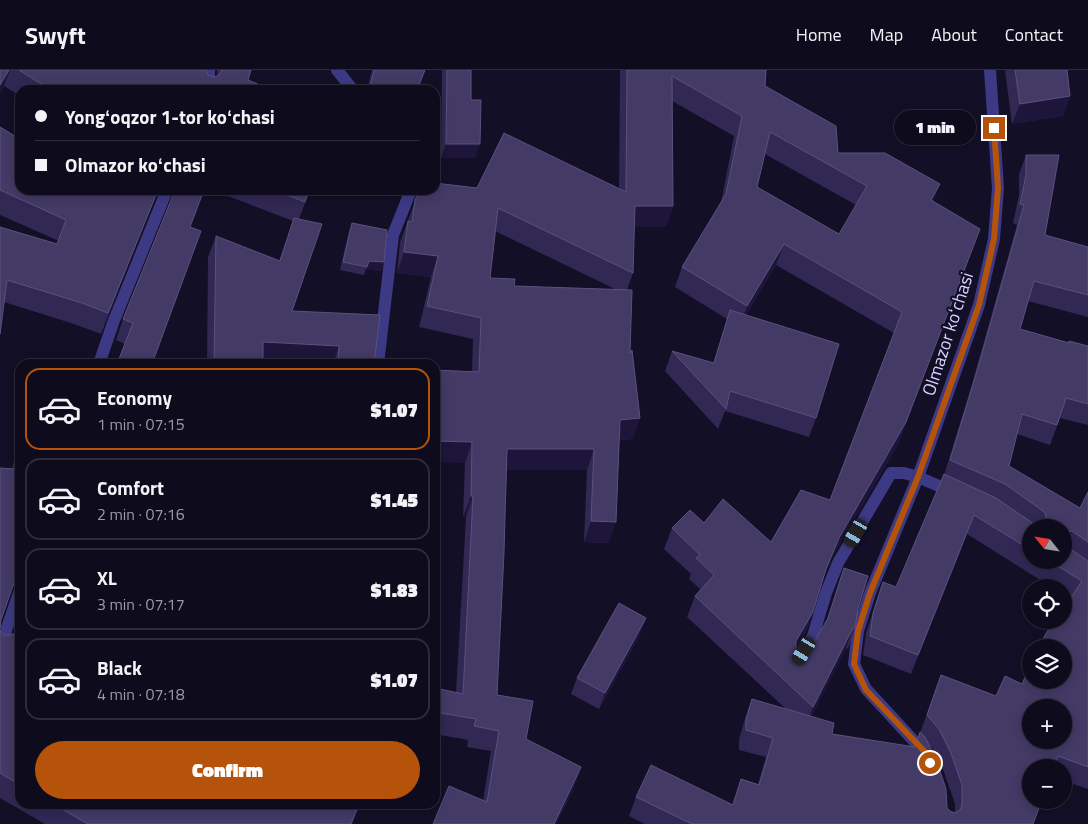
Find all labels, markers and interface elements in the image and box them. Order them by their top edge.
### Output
text: Swyft [25,17,86,53]
text: Home [796,21,842,48]
text: Map [870,21,903,48]
text: About [931,21,977,48]
text: Contact [1005,21,1063,48]
text: Yongʻoqzor 1-tor koʻchasi [65,102,275,131]
callout: 1 min [894,110,976,146]
text: 1 min [915,115,955,139]
route end [983,117,1005,139]
text: Olmazor koʻchasi [65,150,206,179]
street label: Olmazor koʻchasi [915,268,980,399]
text: Economy [97,383,172,412]
icon: car [37,387,82,432]
text: $1.07 [371,395,418,424]
text: 1 min · 07:15 [97,412,185,436]
text: Comfort [97,473,164,502]
icon: car [37,477,82,522]
text: $1.45 [371,485,418,514]
text: 2 min · 07:16 [97,502,185,526]
car [842,516,869,550]
north arrow [1022,519,1072,569]
map controls [1022,519,1072,809]
text: XL [97,563,117,592]
icon: car [37,567,82,612]
text: $1.83 [371,575,418,604]
button: locate [1022,579,1072,629]
text: 3 min · 07:17 [97,592,185,616]
car [789,634,818,668]
button: layers [1022,639,1072,689]
text: Black [97,653,142,682]
icon: car [37,657,82,702]
text: $1.07 [371,665,418,694]
text: 4 min · 07:18 [97,682,185,706]
button: + [1022,699,1072,749]
button: Confirm [35,741,420,799]
route start [919,752,941,774]
button: − [1022,759,1072,809]

